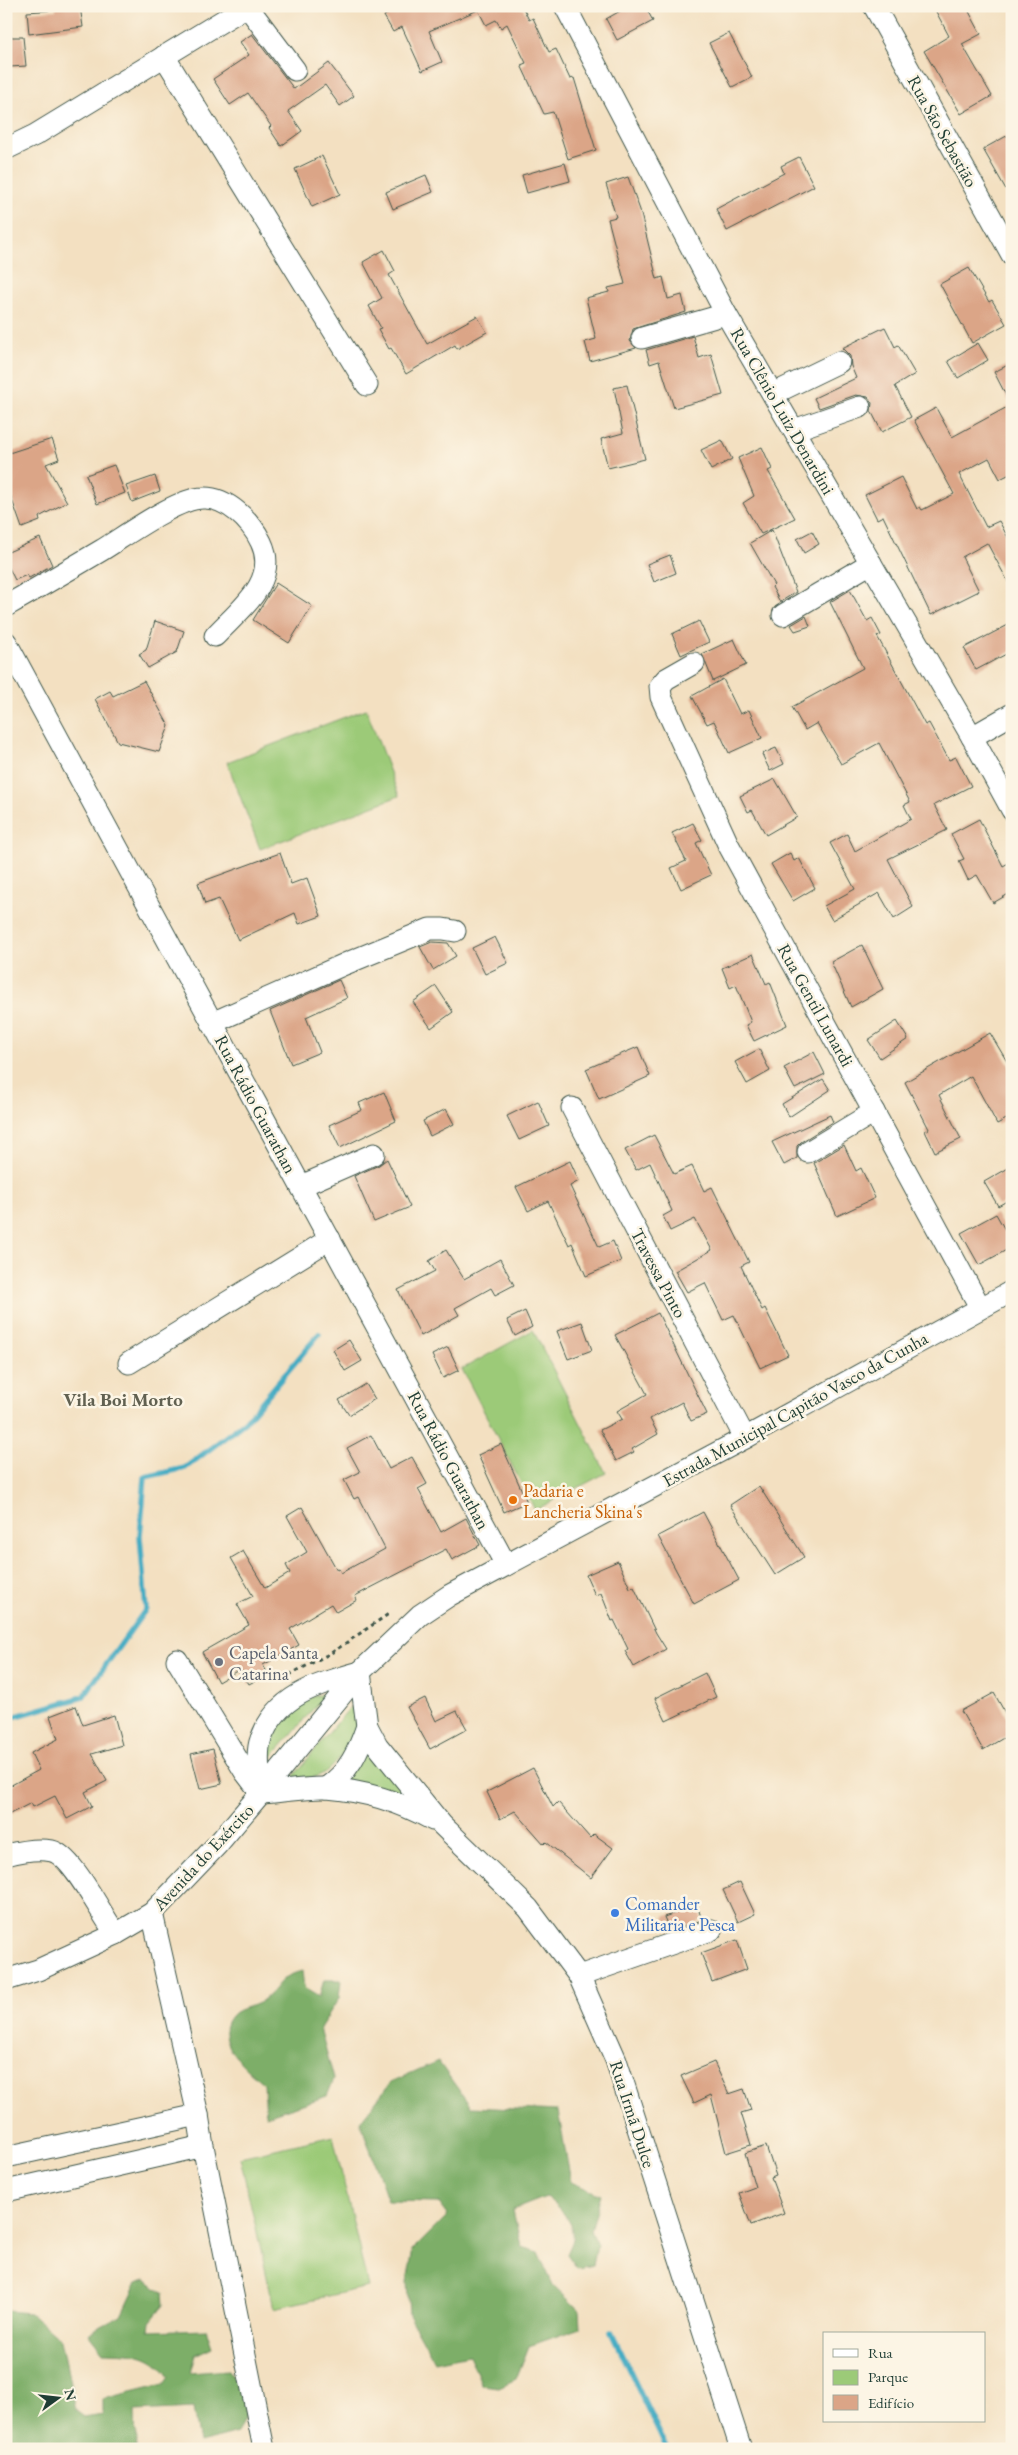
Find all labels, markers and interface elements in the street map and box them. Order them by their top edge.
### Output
street label: Rua São Sebastião [903,71,983,191]
street label: Rua Clênio Luiz Denardini [726,323,841,499]
street label: Rua Gentil Lunardi [773,940,860,1071]
street label: Rua Rádio Guarathan [210,1031,302,1178]
street label: Travessa Pinto [626,1224,692,1322]
street label: Estrada Municipal Capitão Vasco da Cunha [658,1326,933,1492]
district label: Vila Boi Morto [63,1387,183,1412]
street label: Rua Rádio Guarathan [403,1387,495,1534]
place label: Padaria e Lancheria Skina's [523,1479,643,1523]
marker: Padaria e Lancheria Skina's [507,1494,519,1506]
place label: Capela Santa Catarina [229,1641,319,1685]
marker: Capela Santa Catarina [213,1656,225,1668]
street label: Avenida do Exército [147,1799,258,1916]
place label: Comander Militaria e Pesca [625,1892,736,1936]
marker: Comander Militaria e Pesca [609,1907,621,1919]
street label: Rua Irmã Dulce [605,2057,661,2171]
legend [823,2332,986,2422]
text: Rua [868,2343,893,2362]
text: Parque [868,2367,908,2386]
north arrow [32,2372,82,2422]
text: N [60,2387,81,2403]
text: Edifício [868,2393,914,2412]

